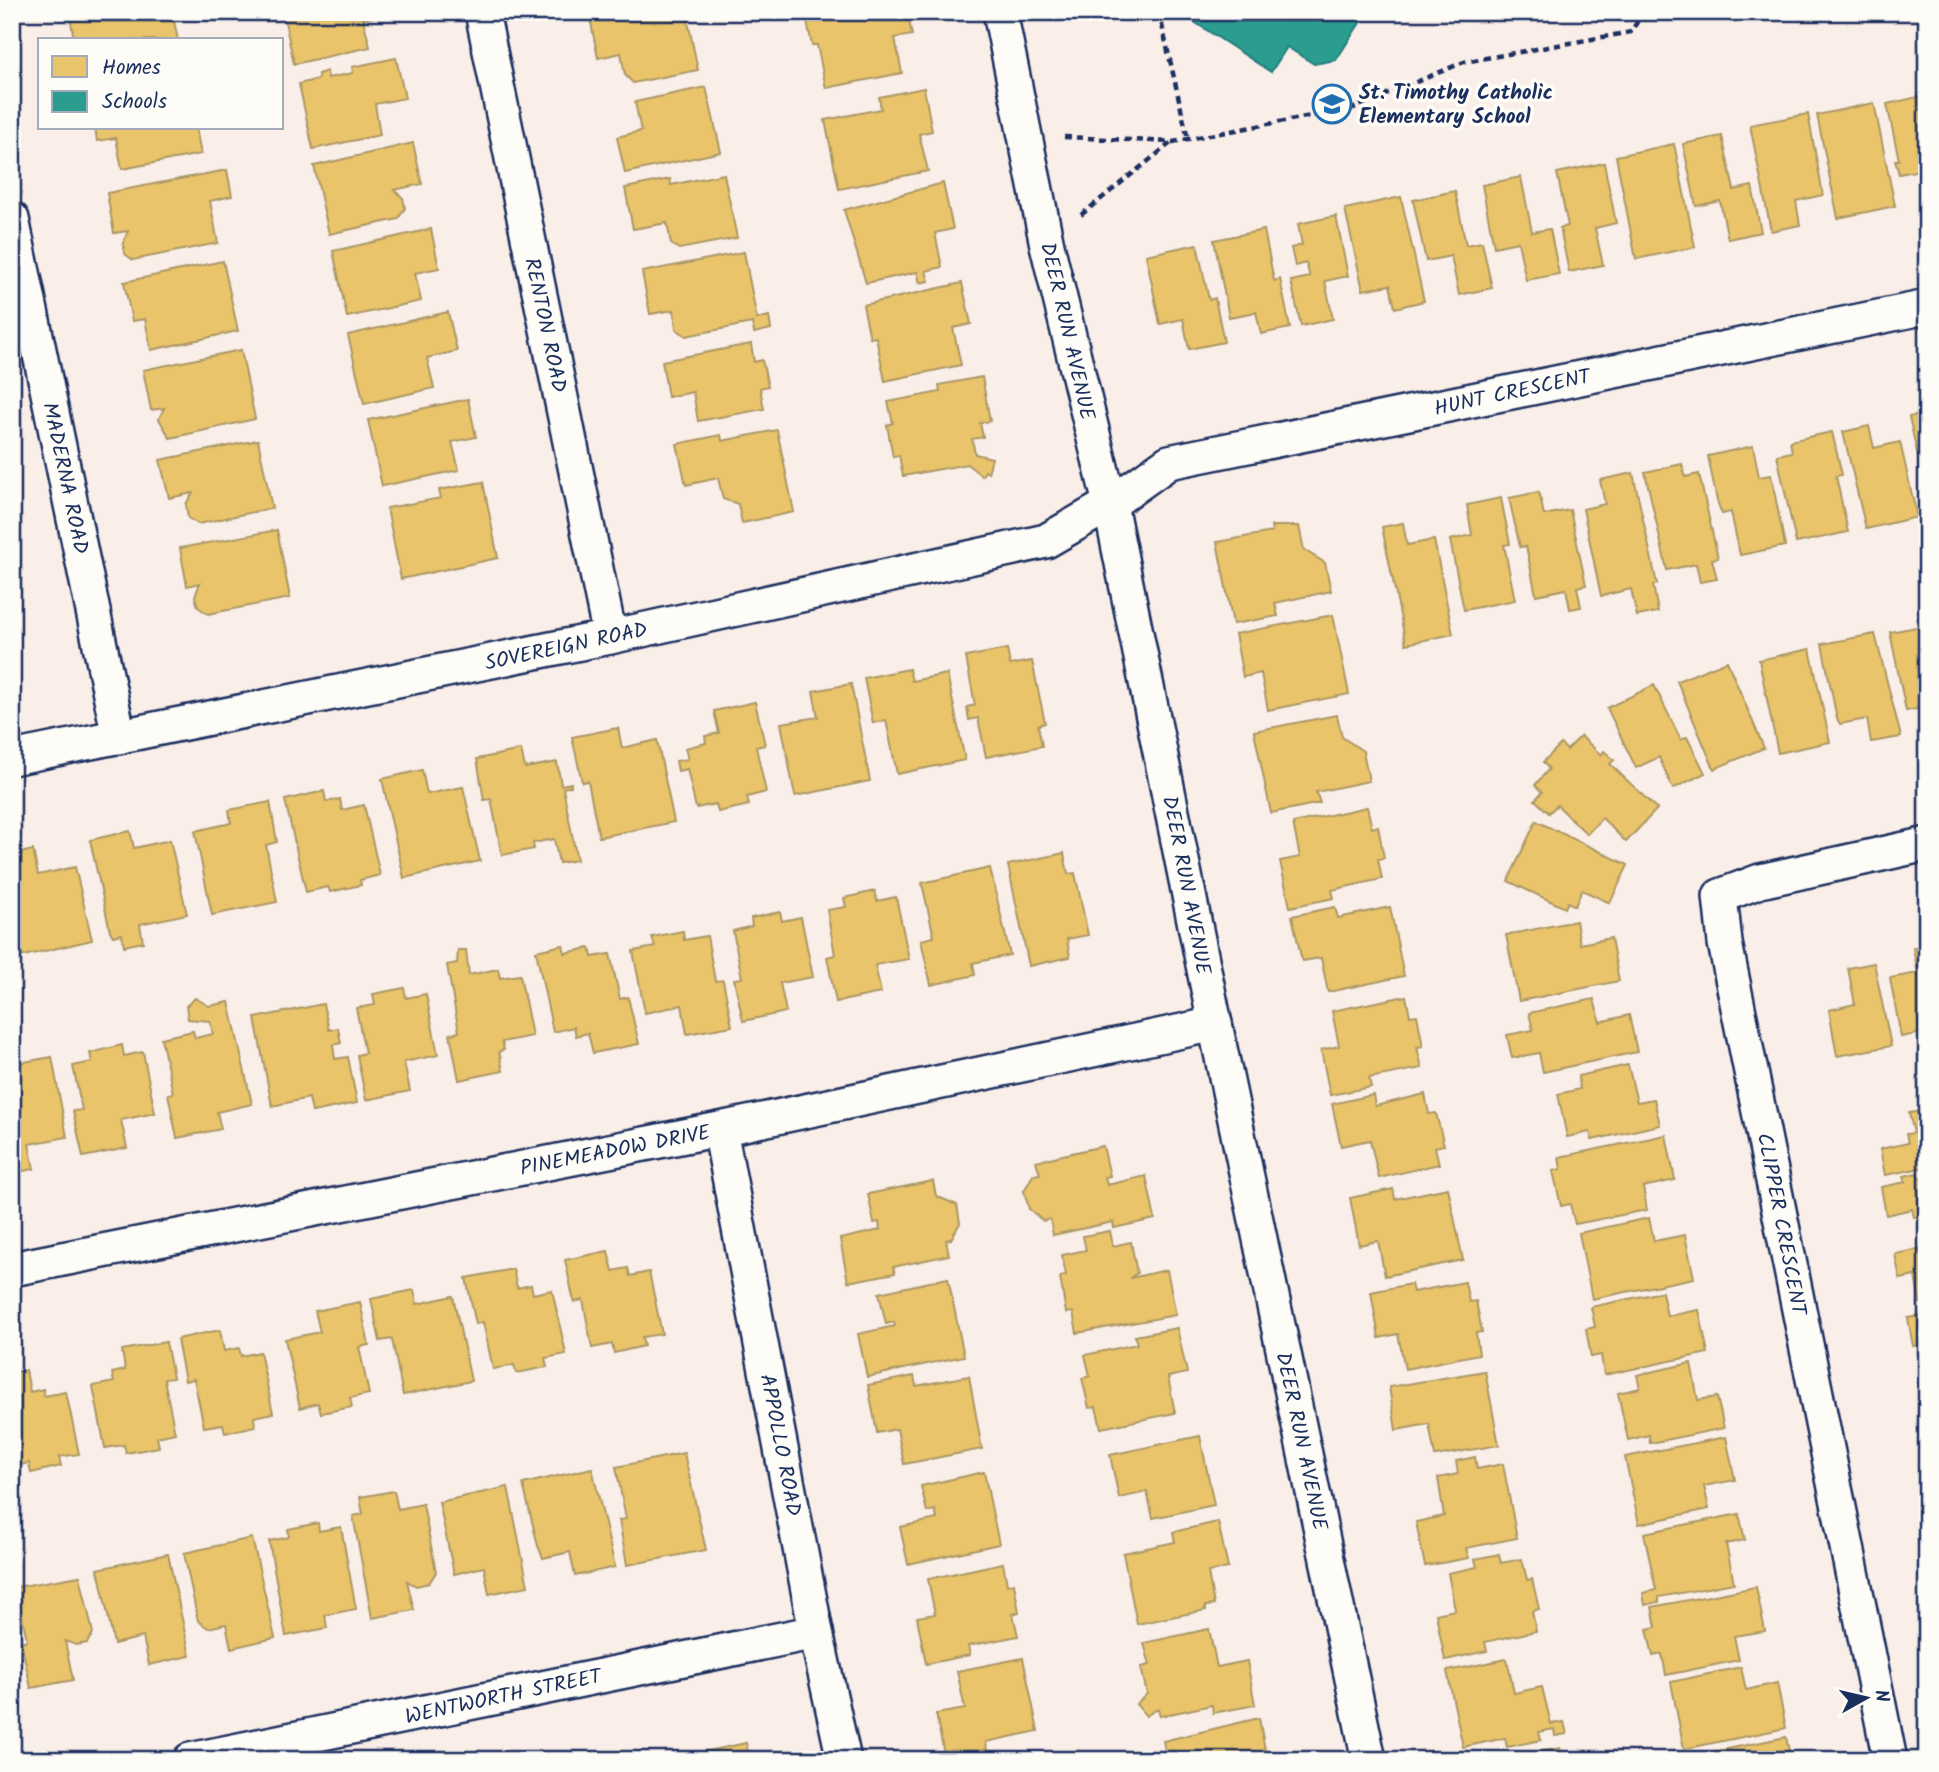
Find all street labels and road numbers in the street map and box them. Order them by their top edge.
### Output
street label: DEER RUN AVENUE [1030,239,1103,424]
street label: RENTON ROAD [514,255,575,396]
street label: HUNT CRESCENT [1431,360,1595,426]
street label: MADERNA ROAD [32,399,97,557]
street label: SOVEREIGN ROAD [482,614,651,681]
street label: DEER RUN AVENUE [1152,793,1219,978]
street label: PINEMEADOW DRIVE [517,1117,714,1186]
street label: CLIPPER CRESCENT [1747,1130,1815,1320]
street label: DEER RUN AVENUE [1266,1349,1336,1534]
street label: APPOLLO ROAD [750,1371,809,1519]
street label: WENTWORTH STREET [402,1660,606,1734]

